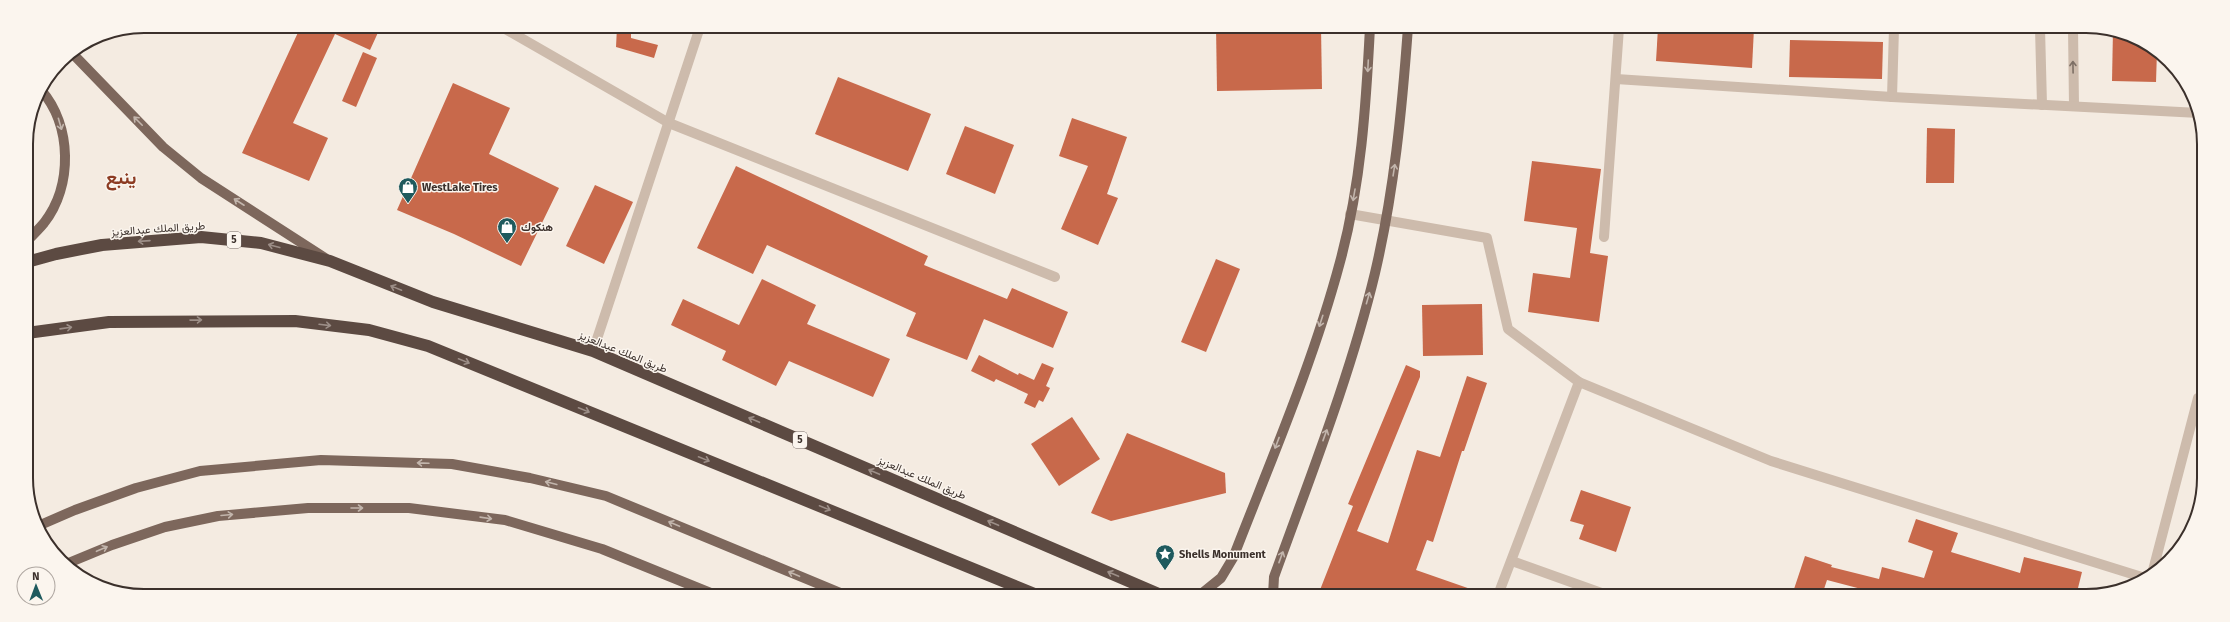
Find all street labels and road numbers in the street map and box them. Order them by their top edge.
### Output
street label: طريق الملك عبدالعزيز [109,219,206,239]
road number: 5 [227,232,241,248]
street label: طريق الملك عبدالعزيز [576,328,669,376]
road number: 5 [793,432,807,448]
street label: طريق الملك عبدالعزيز [875,453,968,502]

